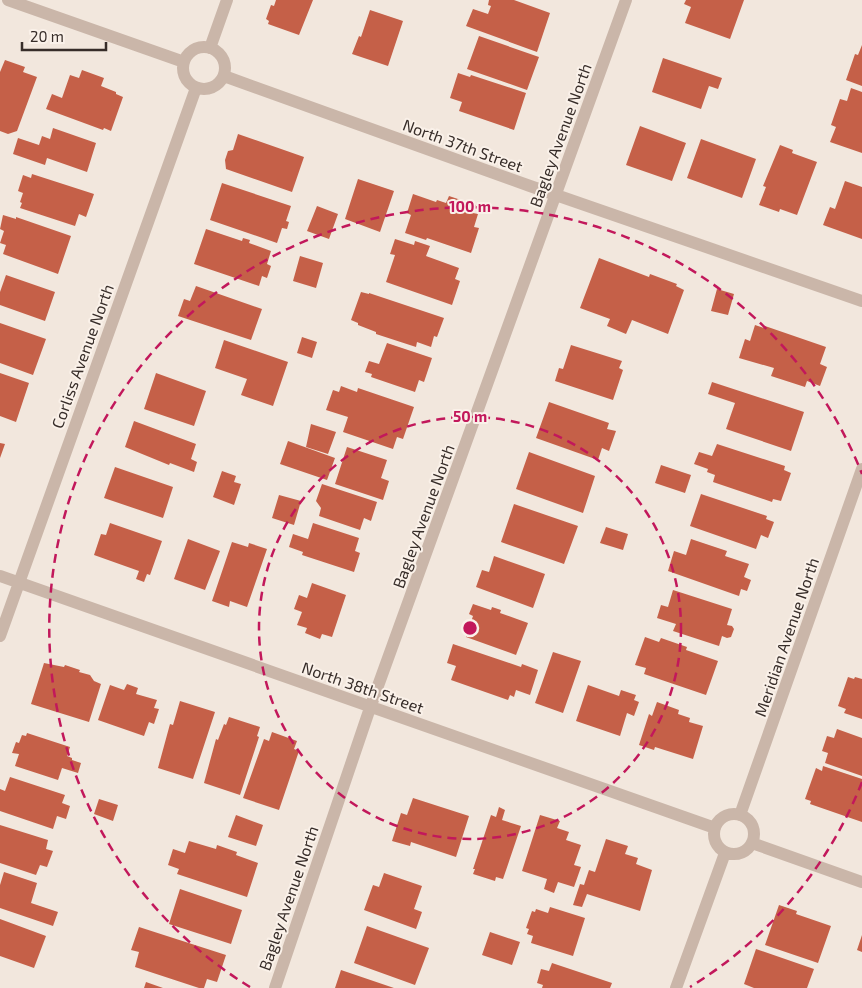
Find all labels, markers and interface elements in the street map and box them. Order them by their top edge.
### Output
scale bar [22,20,106,52]
text: 20 m [30,27,64,45]
street label: Bagley Avenue North [525,61,595,209]
street label: North 37th Street [400,114,526,176]
text: 100 m [449,197,491,215]
street label: Corliss Avenue North [47,281,117,431]
text: 50 m [453,407,487,425]
street label: Bagley Avenue North [388,442,458,590]
street label: Meridian Avenue North [750,555,822,719]
centre of rings [461,619,479,637]
street label: North 38th Street [299,657,427,717]
street label: Bagley Avenue North [254,823,322,973]

